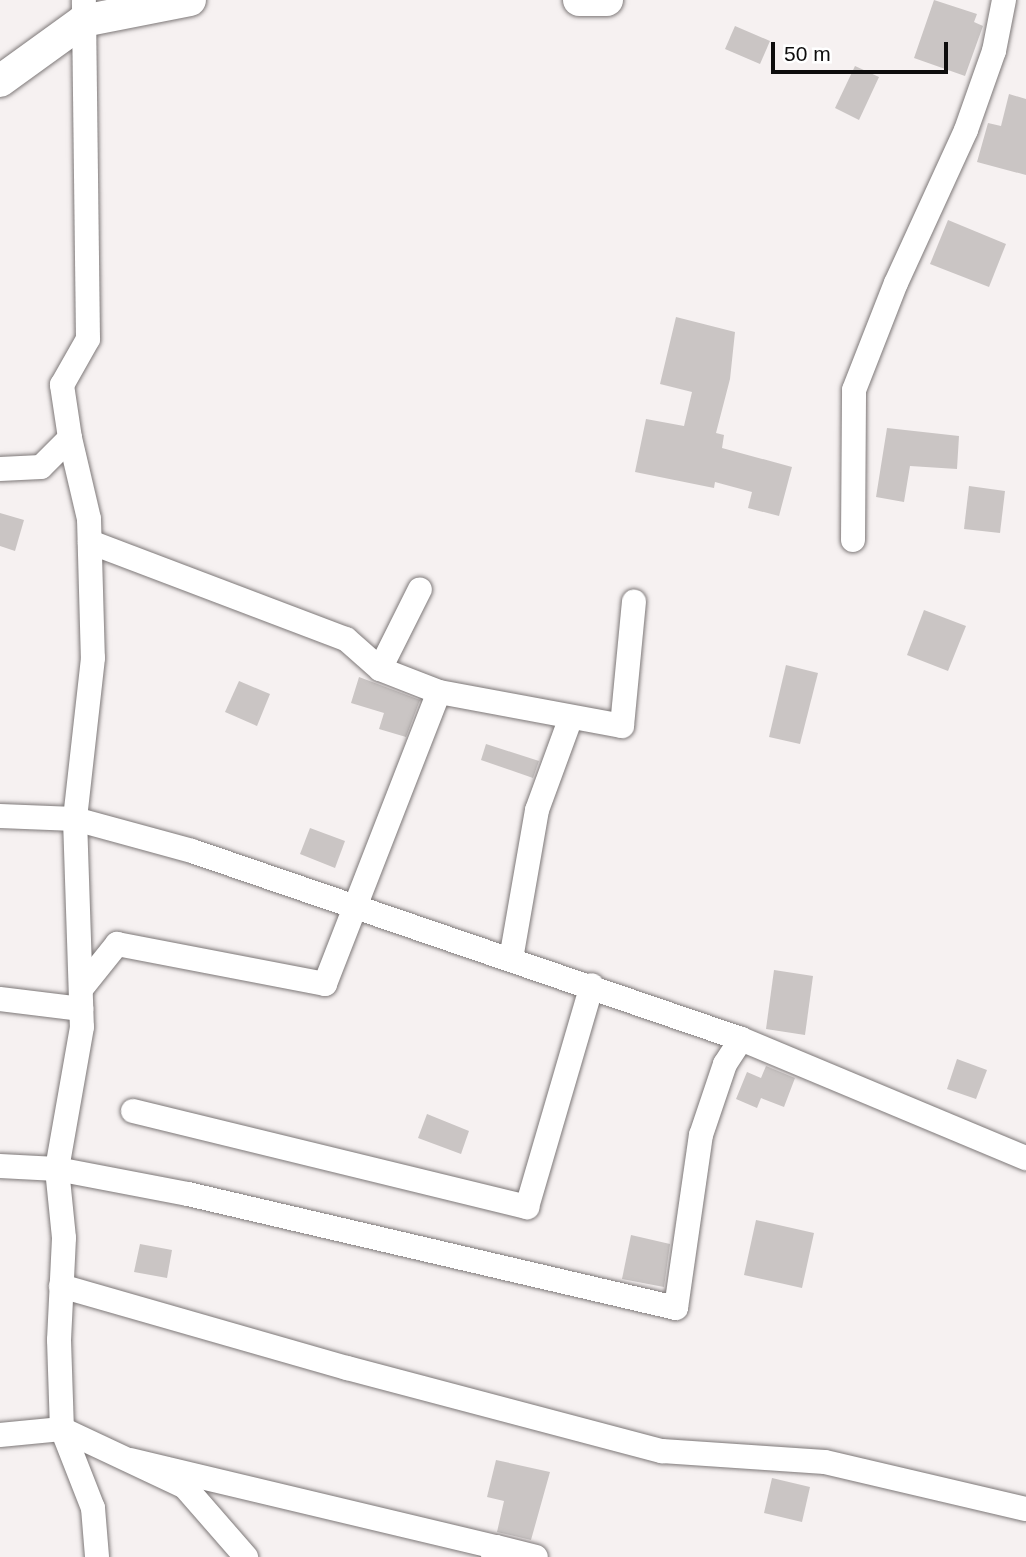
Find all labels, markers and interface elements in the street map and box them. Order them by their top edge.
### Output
scale bar [774,28,951,72]
text: 50 m [784,42,831,65]

